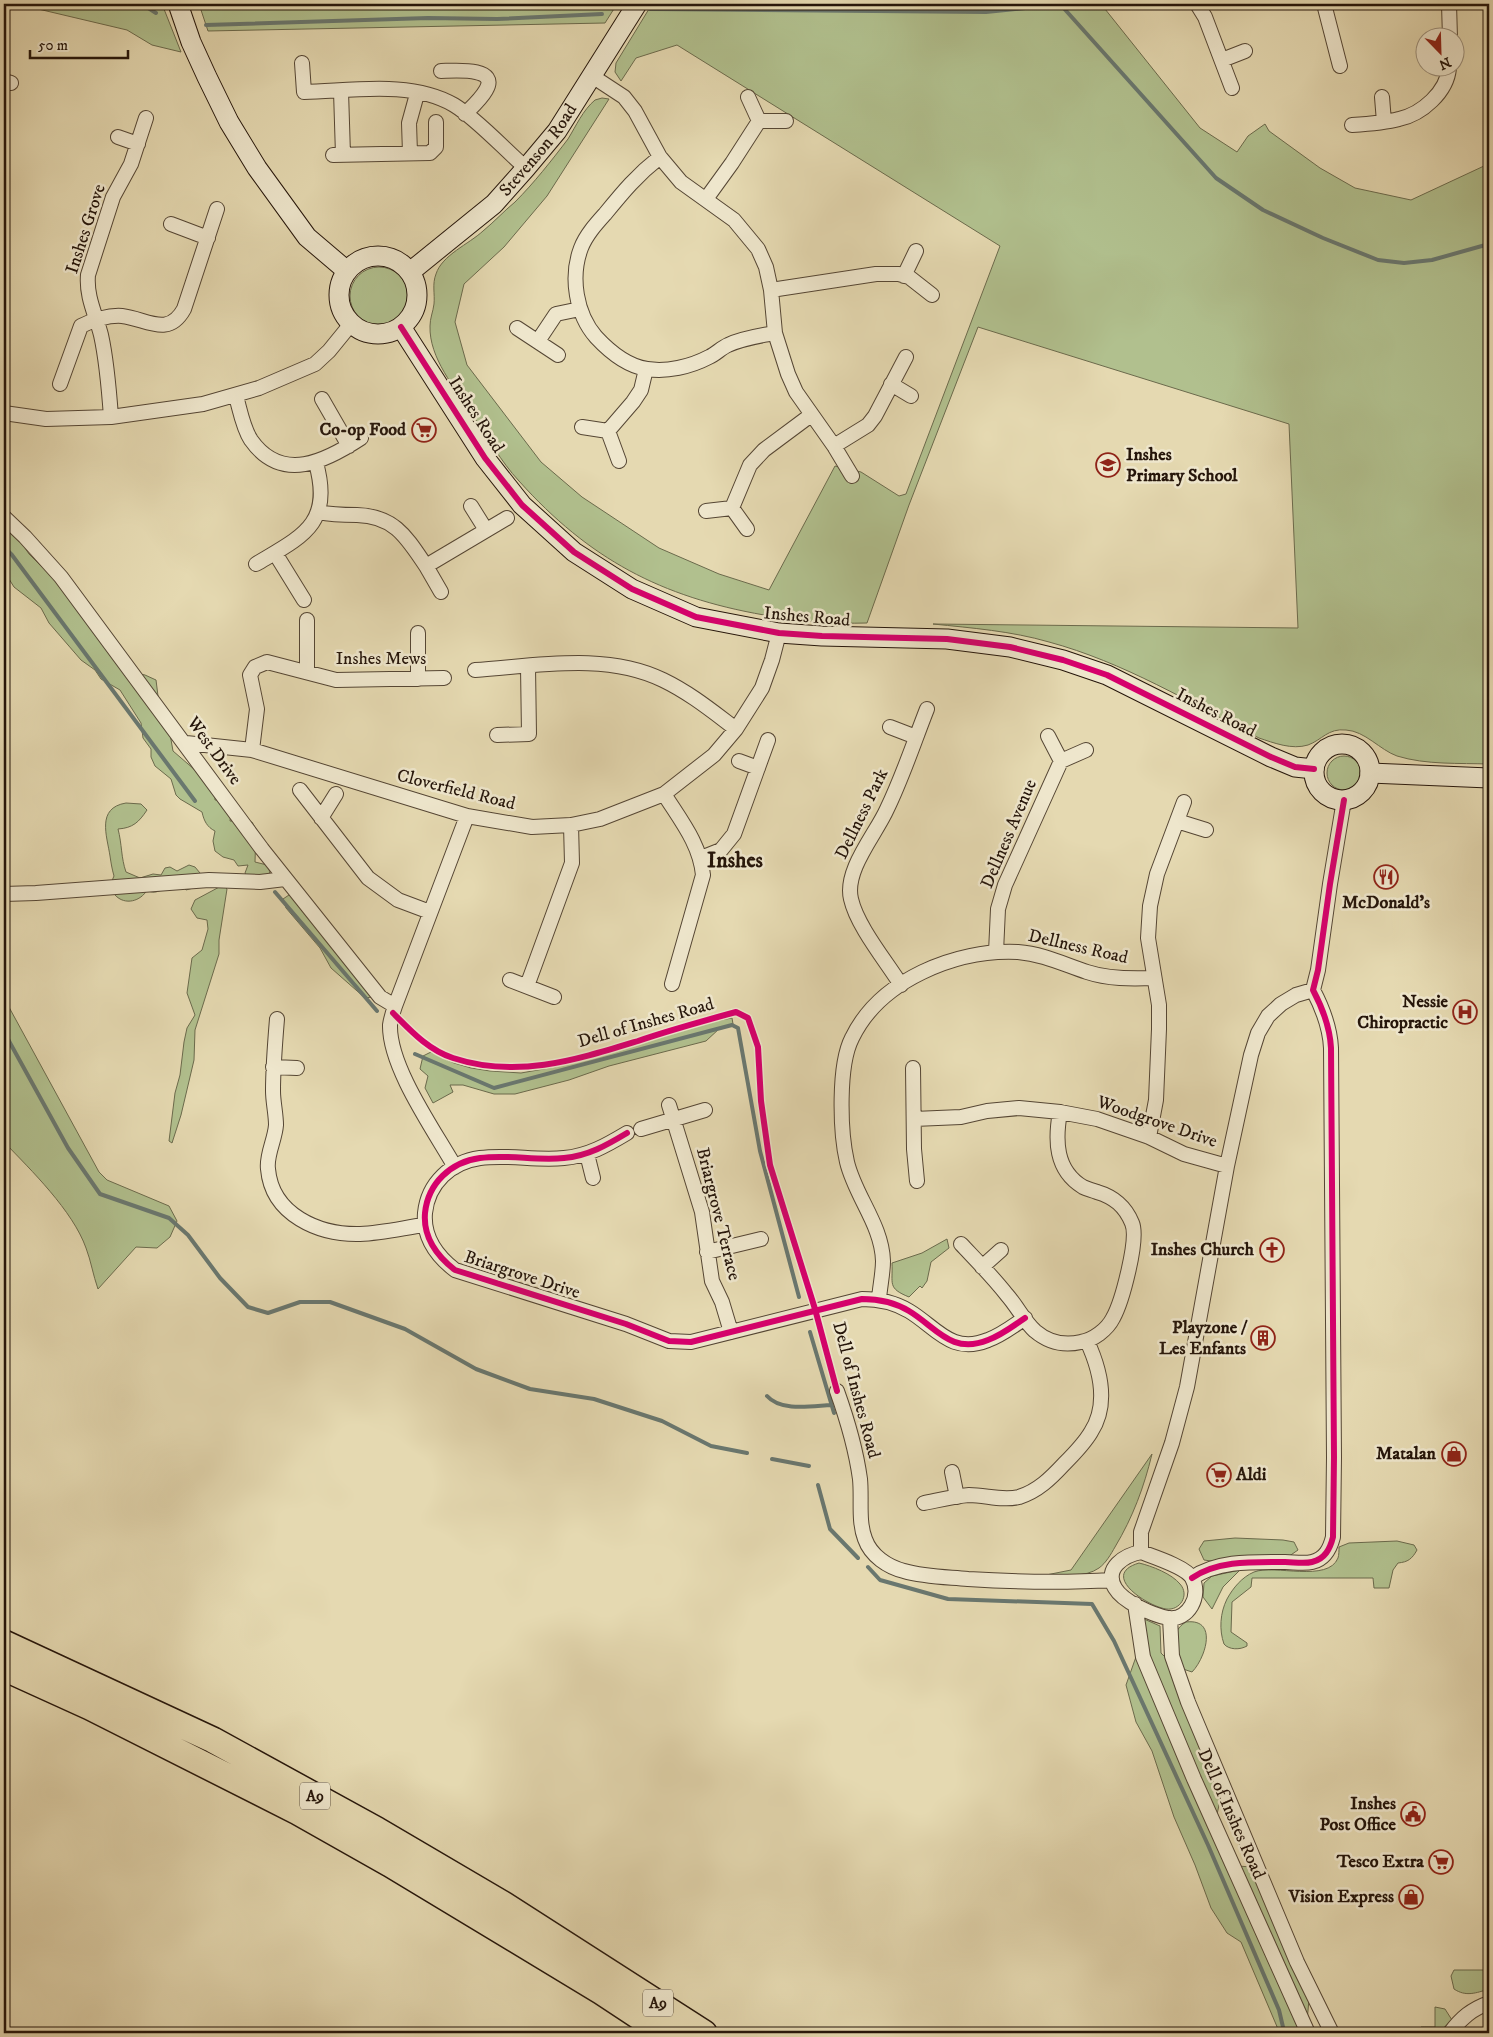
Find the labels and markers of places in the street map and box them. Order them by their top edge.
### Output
supermarket icon: Co-op Food [411,417,437,443]
place label: Co-op Food [319,419,407,441]
place label: Inshes Primary School [1126,444,1238,487]
school or university icon: Inshes Primary School [1095,452,1121,478]
restaurant icon: McDonald's [1373,864,1399,890]
place label: McDonald's [1342,892,1430,914]
place label: Nessie Chiropractic [1357,991,1449,1034]
hospital icon: Nessie Chiropractic [1452,999,1478,1025]
church icon: Inshes Church [1259,1237,1285,1263]
place label: Inshes Church [1151,1239,1255,1261]
place label: Playzone / Les Enfants [1159,1317,1248,1360]
building icon: Playzone / Les Enfants [1250,1325,1276,1351]
shop icon: Matalan [1441,1441,1467,1467]
place label: Matalan [1376,1443,1437,1465]
supermarket icon: Aldi [1206,1462,1232,1488]
place label: Aldi [1235,1464,1267,1486]
place label: Inshes Post Office [1320,1793,1397,1836]
public building icon: Inshes Post Office [1400,1801,1426,1827]
supermarket icon: Tesco Extra [1428,1849,1454,1875]
place label: Tesco Extra [1336,1851,1424,1873]
shop icon: Vision Express [1398,1884,1424,1910]
place label: Vision Express [1288,1886,1394,1908]

